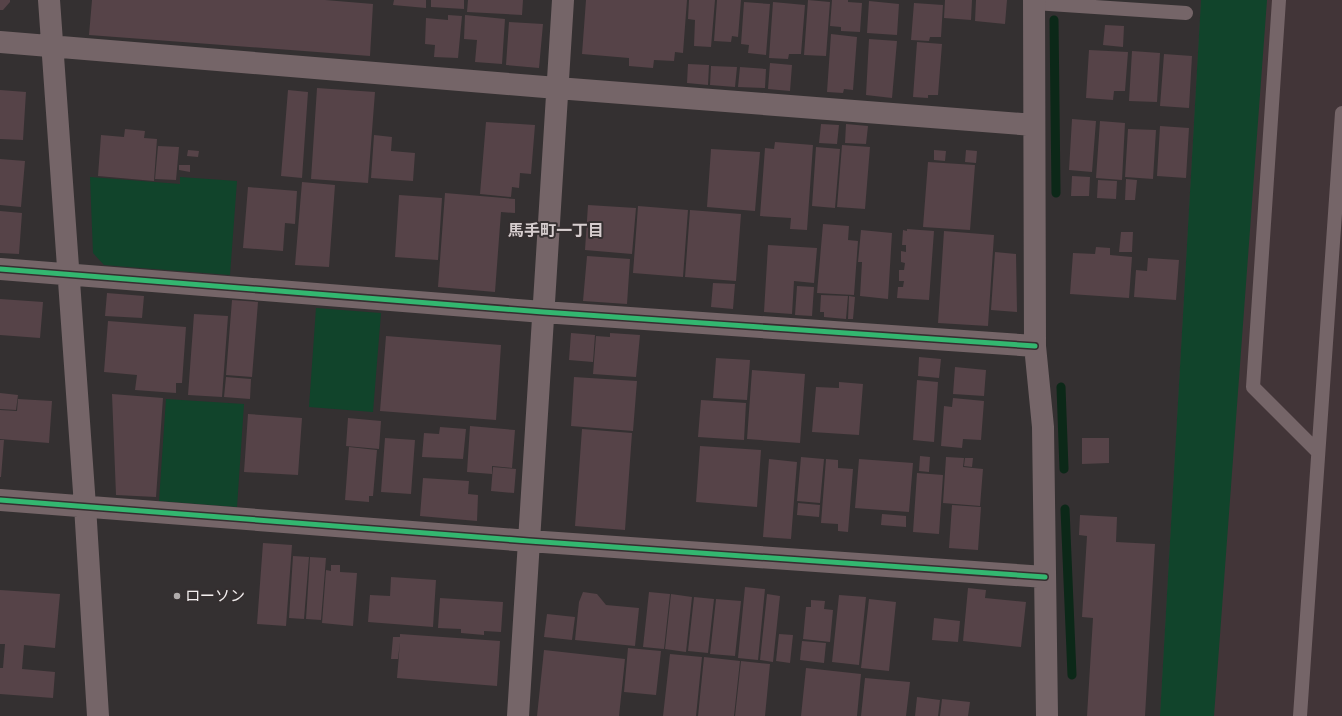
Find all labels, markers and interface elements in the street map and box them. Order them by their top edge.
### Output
district label: 馬手町一丁目 [508,221,604,240]
place label: ローソン [185,587,245,605]
marker: ローソン [172,591,182,601]

